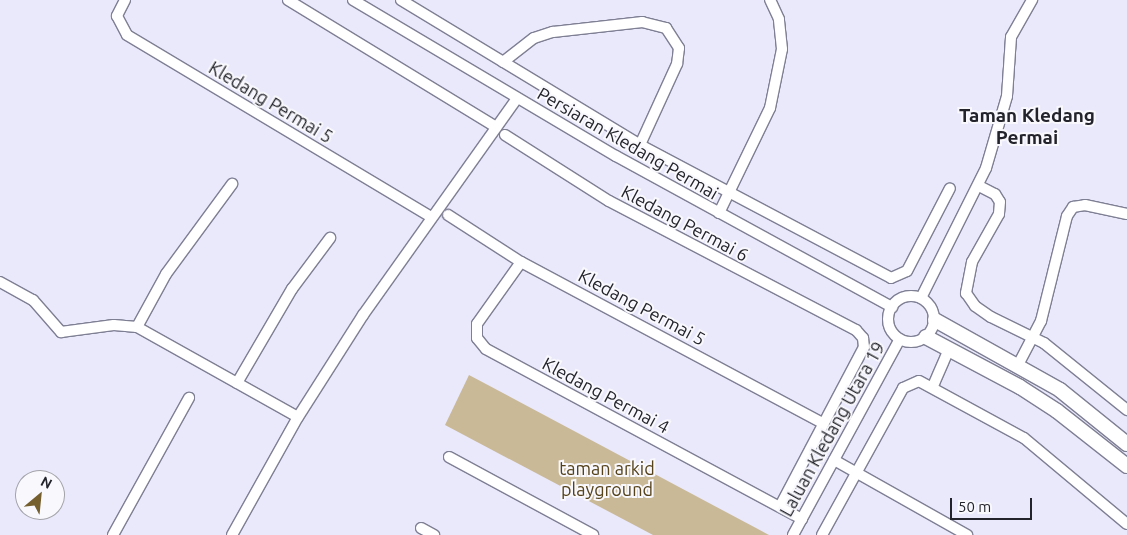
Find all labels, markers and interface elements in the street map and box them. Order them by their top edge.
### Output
street label: Kledang Permai 5 [205,56,337,148]
street label: Persiaran Kledang Permai [534,82,722,204]
district label: Taman Kledang Permai [959,105,1095,149]
street label: Kledang Permai 6 [618,180,752,266]
street label: Kledang Permai 5 [575,264,709,350]
street label: Laluan Kledang Utara 19 [775,338,889,520]
street label: Kledang Permai 4 [539,352,673,438]
park label: taman arkid playground [559,458,655,500]
north arrow [15,470,65,520]
text: N [38,473,55,492]
scale bar [952,488,1034,520]
text: 50 m [958,498,991,515]

